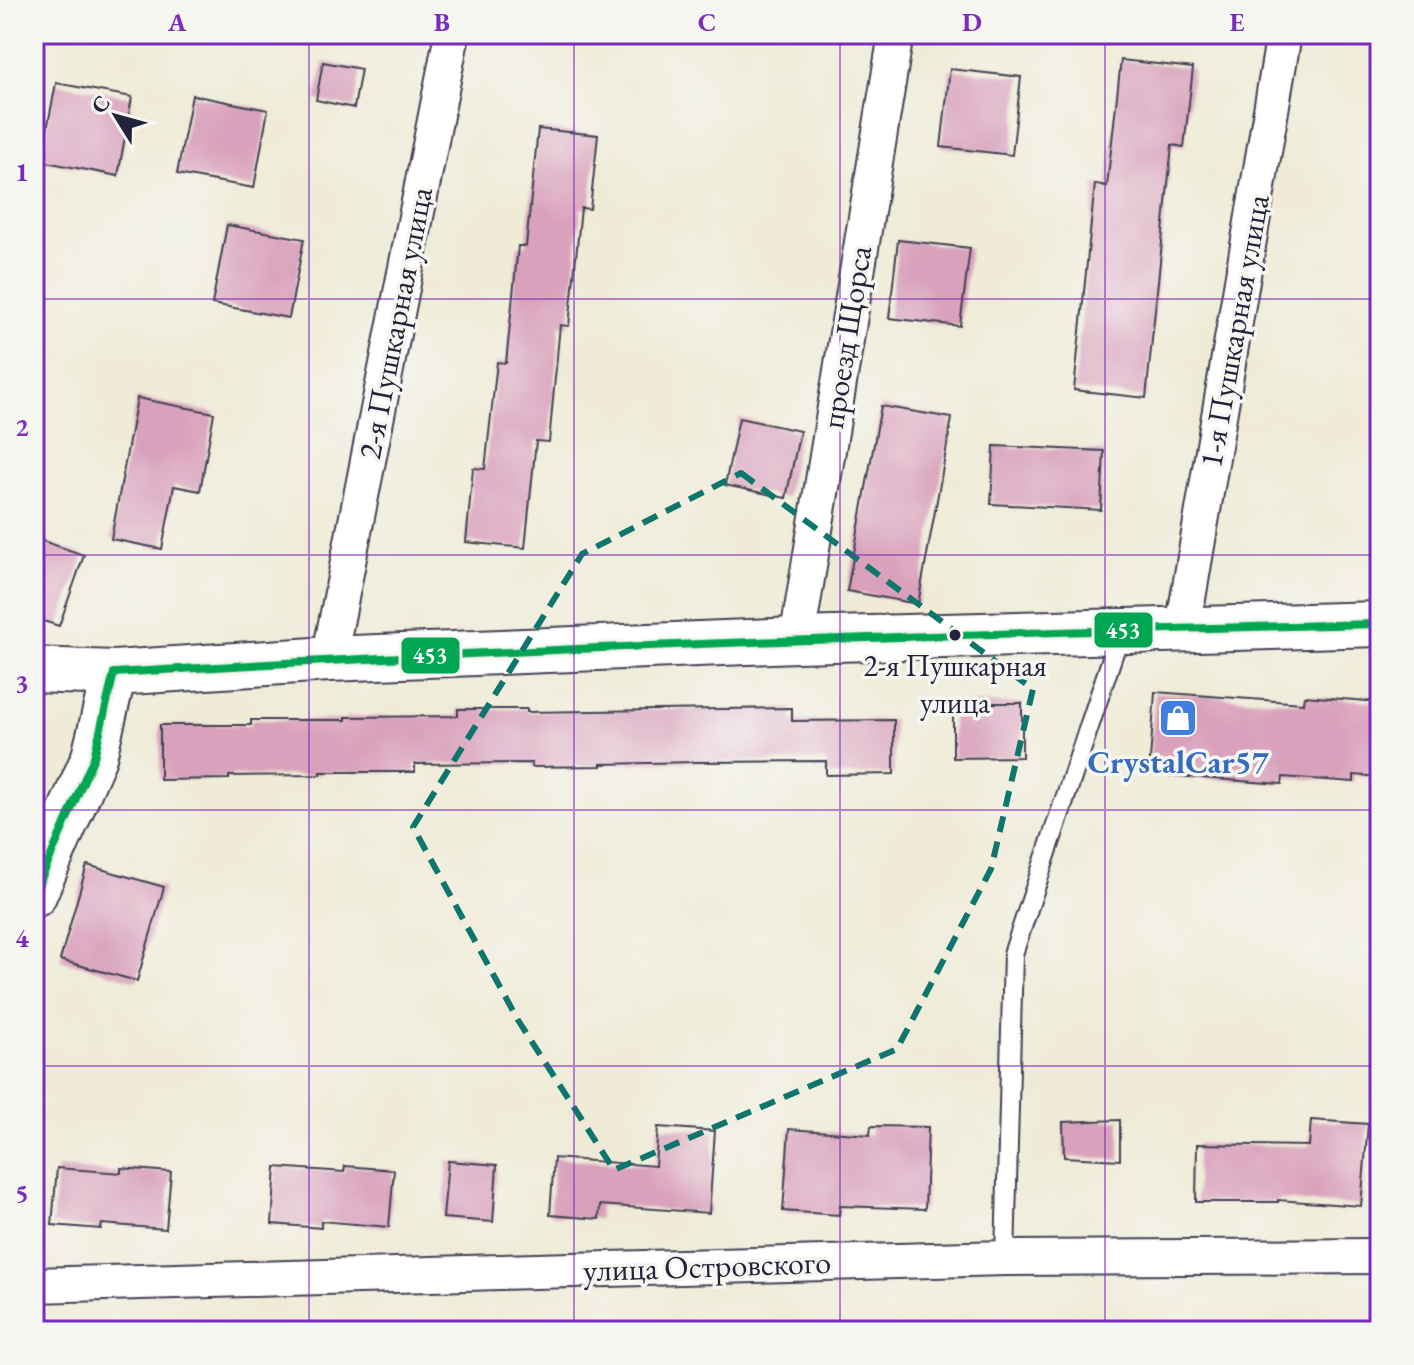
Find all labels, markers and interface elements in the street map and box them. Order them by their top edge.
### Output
text: A [167,5,187,39]
text: B [434,5,450,39]
text: C [698,5,716,39]
text: D [962,5,982,39]
text: E [1230,5,1245,39]
north arrow [76,76,156,156]
text: С [84,89,117,119]
text: 1 [15,155,29,189]
street label: 2-я Пушкарная улица [348,183,442,463]
street label: 1-я Пушкарная улица [1189,191,1279,471]
street label: проезд Щорса [811,242,881,431]
text: 2 [15,410,29,444]
line badge: 453 [1093,611,1154,649]
text: 453 [1106,616,1140,645]
marker: 2-я Пушкарная улица [947,627,963,643]
line badge: 453 [400,636,461,675]
text: 453 [413,641,447,670]
place label: 2-я Пушкарная улица [863,646,1047,722]
text: 3 [15,666,29,700]
shop icon: CrystalCar57 [1157,697,1199,739]
place label: CrystalCar57 [1087,741,1269,783]
text: 4 [15,921,29,955]
text: 5 [15,1176,29,1210]
street label: улица Островского [582,1241,832,1291]

